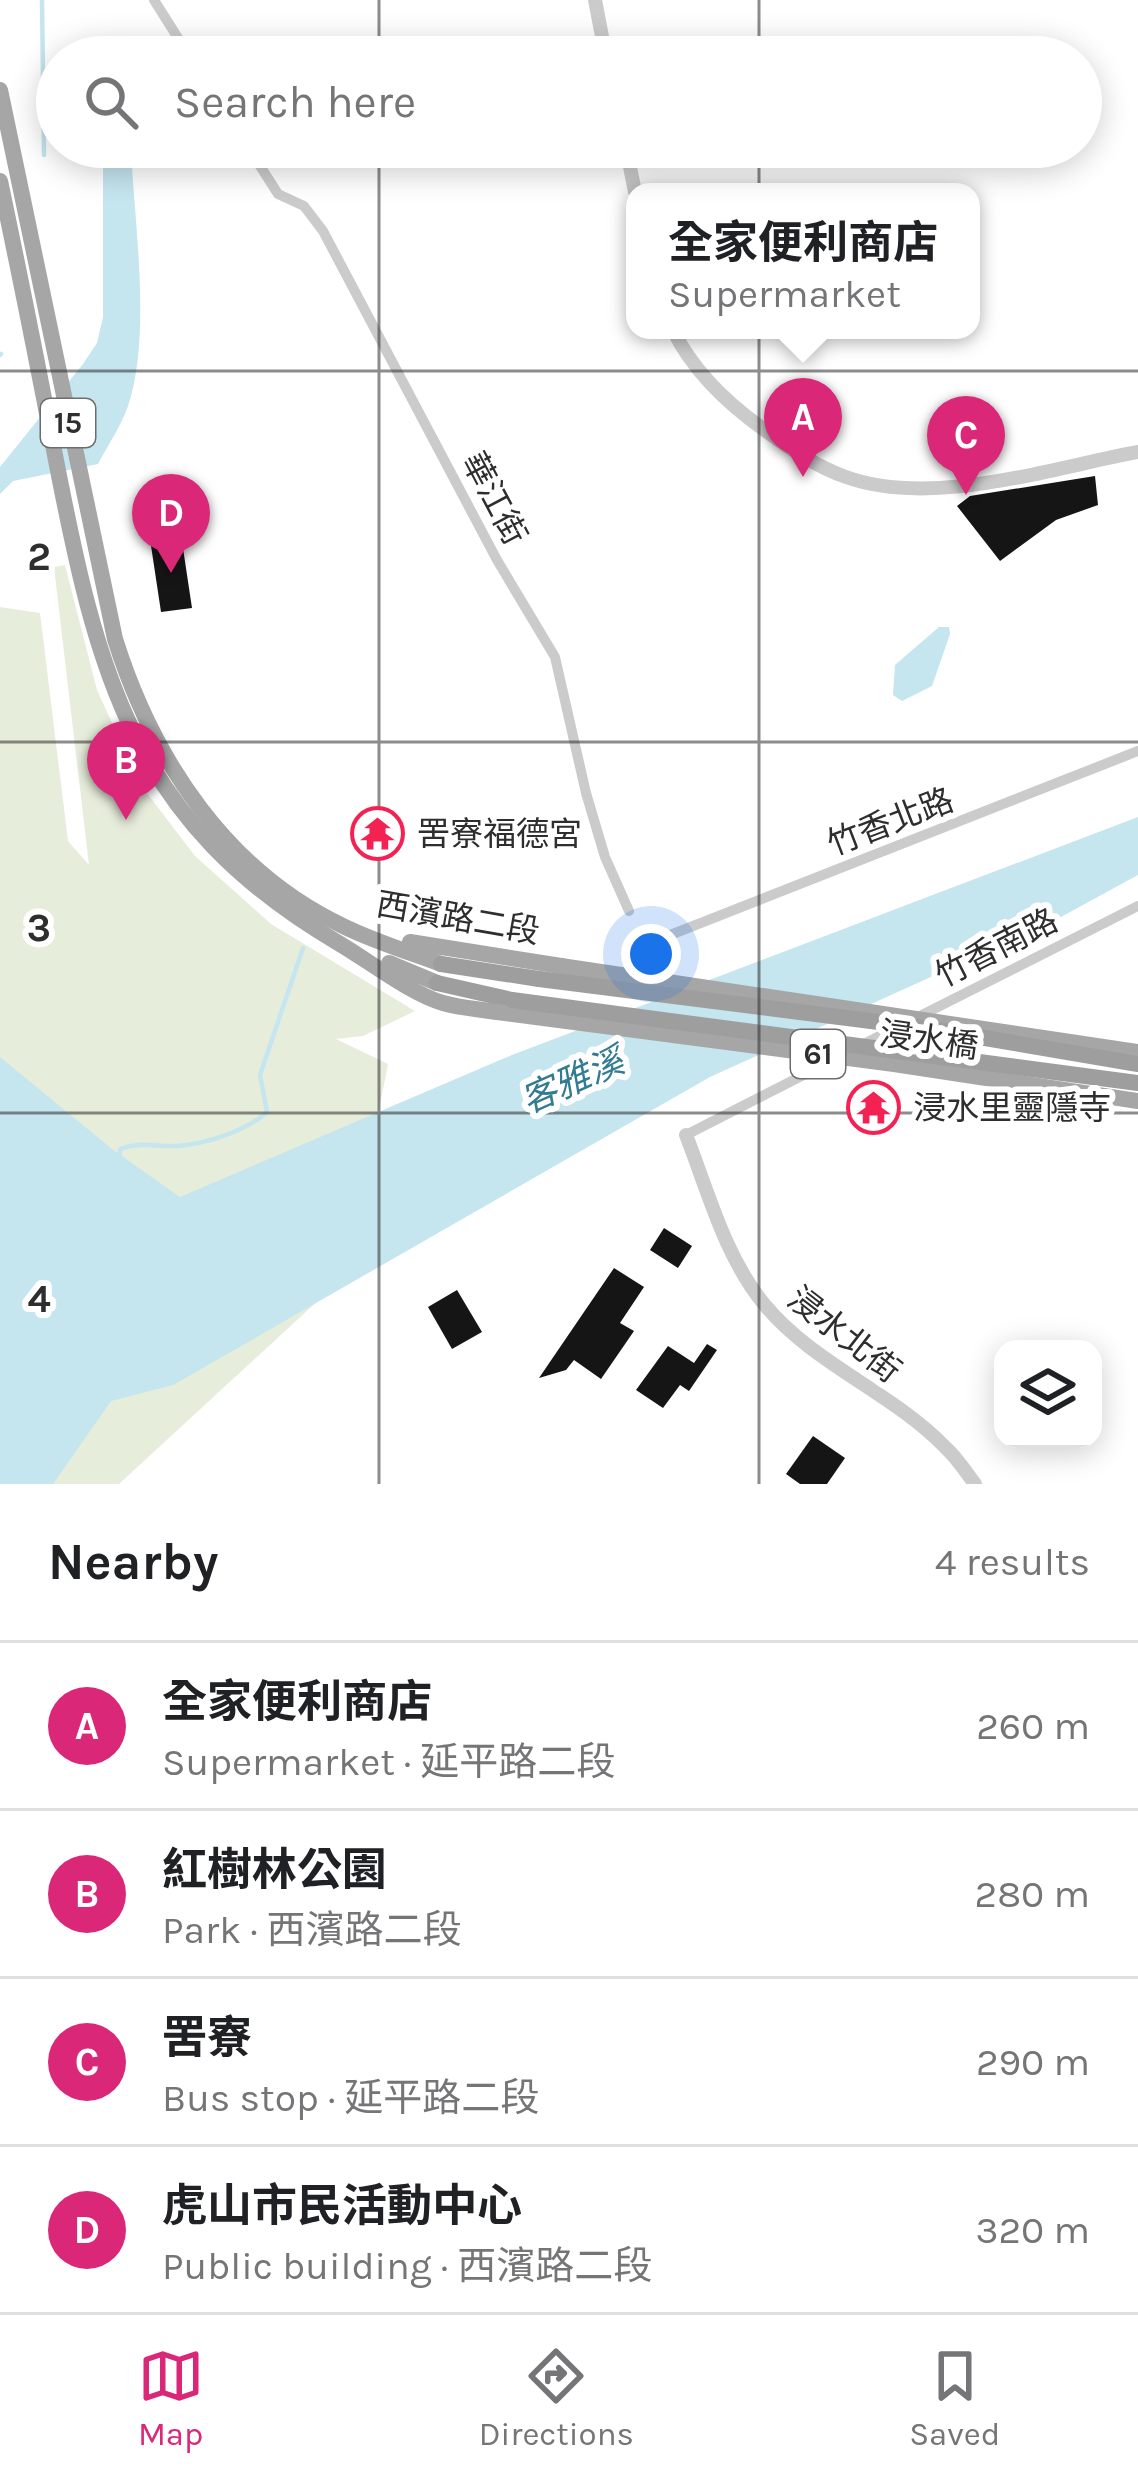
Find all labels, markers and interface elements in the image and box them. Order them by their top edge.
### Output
search box [36,36,1102,168]
icon: search [78,69,144,135]
text: Search here [174,76,416,128]
popup [626,183,980,339]
text: 全家便利商店 [668,217,938,269]
text: Supermarket [668,271,901,317]
pin: A [764,378,842,477]
pin: C [927,396,1005,495]
road number: 15 [41,399,95,447]
street label: 華江街 [454,446,534,551]
pin: D [132,474,210,573]
text: 2 [27,534,51,580]
pin: B [87,721,165,820]
street label: 竹香北路 [822,781,959,863]
temple icon: 罟寮福德宮 [350,805,406,861]
place label: 罟寮福德宮 [417,815,582,853]
street label: 西濱路二段 [373,885,542,951]
street label: 竹香南路 [929,901,1064,995]
text: 3 [27,905,51,951]
your location [621,924,681,984]
street label: 浸水橋 [877,1014,981,1066]
road number: 61 [791,1030,845,1078]
water label: 客雅溪 [515,1038,635,1122]
temple icon: 浸水里靈隱寺 [846,1079,902,1135]
place label: 浸水里靈隱寺 [913,1089,1111,1127]
text: 4 [27,1276,51,1322]
street label: 浸水北街 [781,1279,908,1390]
map controls [994,1340,1102,1448]
button: layers [994,1340,1102,1448]
text: Nearby [48,1532,218,1592]
text: 4 results [935,1539,1090,1585]
text: 全家便利商店 [162,1676,432,1728]
text: A [75,1703,99,1749]
text: 260 m [976,1703,1090,1749]
text: Supermarket · 延平路二段 [162,1739,615,1785]
text: 紅樹林公園 [162,1844,387,1896]
text: B [74,1871,100,1917]
text: 280 m [975,1871,1090,1917]
text: Park · 西濱路二段 [162,1907,462,1953]
text: 罟寮 [162,2012,252,2064]
text: C [75,2039,99,2085]
text: 290 m [976,2039,1090,2085]
text: Bus stop · 延平路二段 [162,2075,539,2121]
text: 虎山市民活動中心 [162,2180,522,2232]
text: D [74,2207,100,2253]
text: 320 m [975,2207,1090,2253]
text: Public building · 西濱路二段 [162,2243,652,2289]
tab: Map [138,2343,204,2453]
tab: Directions [479,2343,634,2453]
tab: Saved [909,2343,1000,2453]

